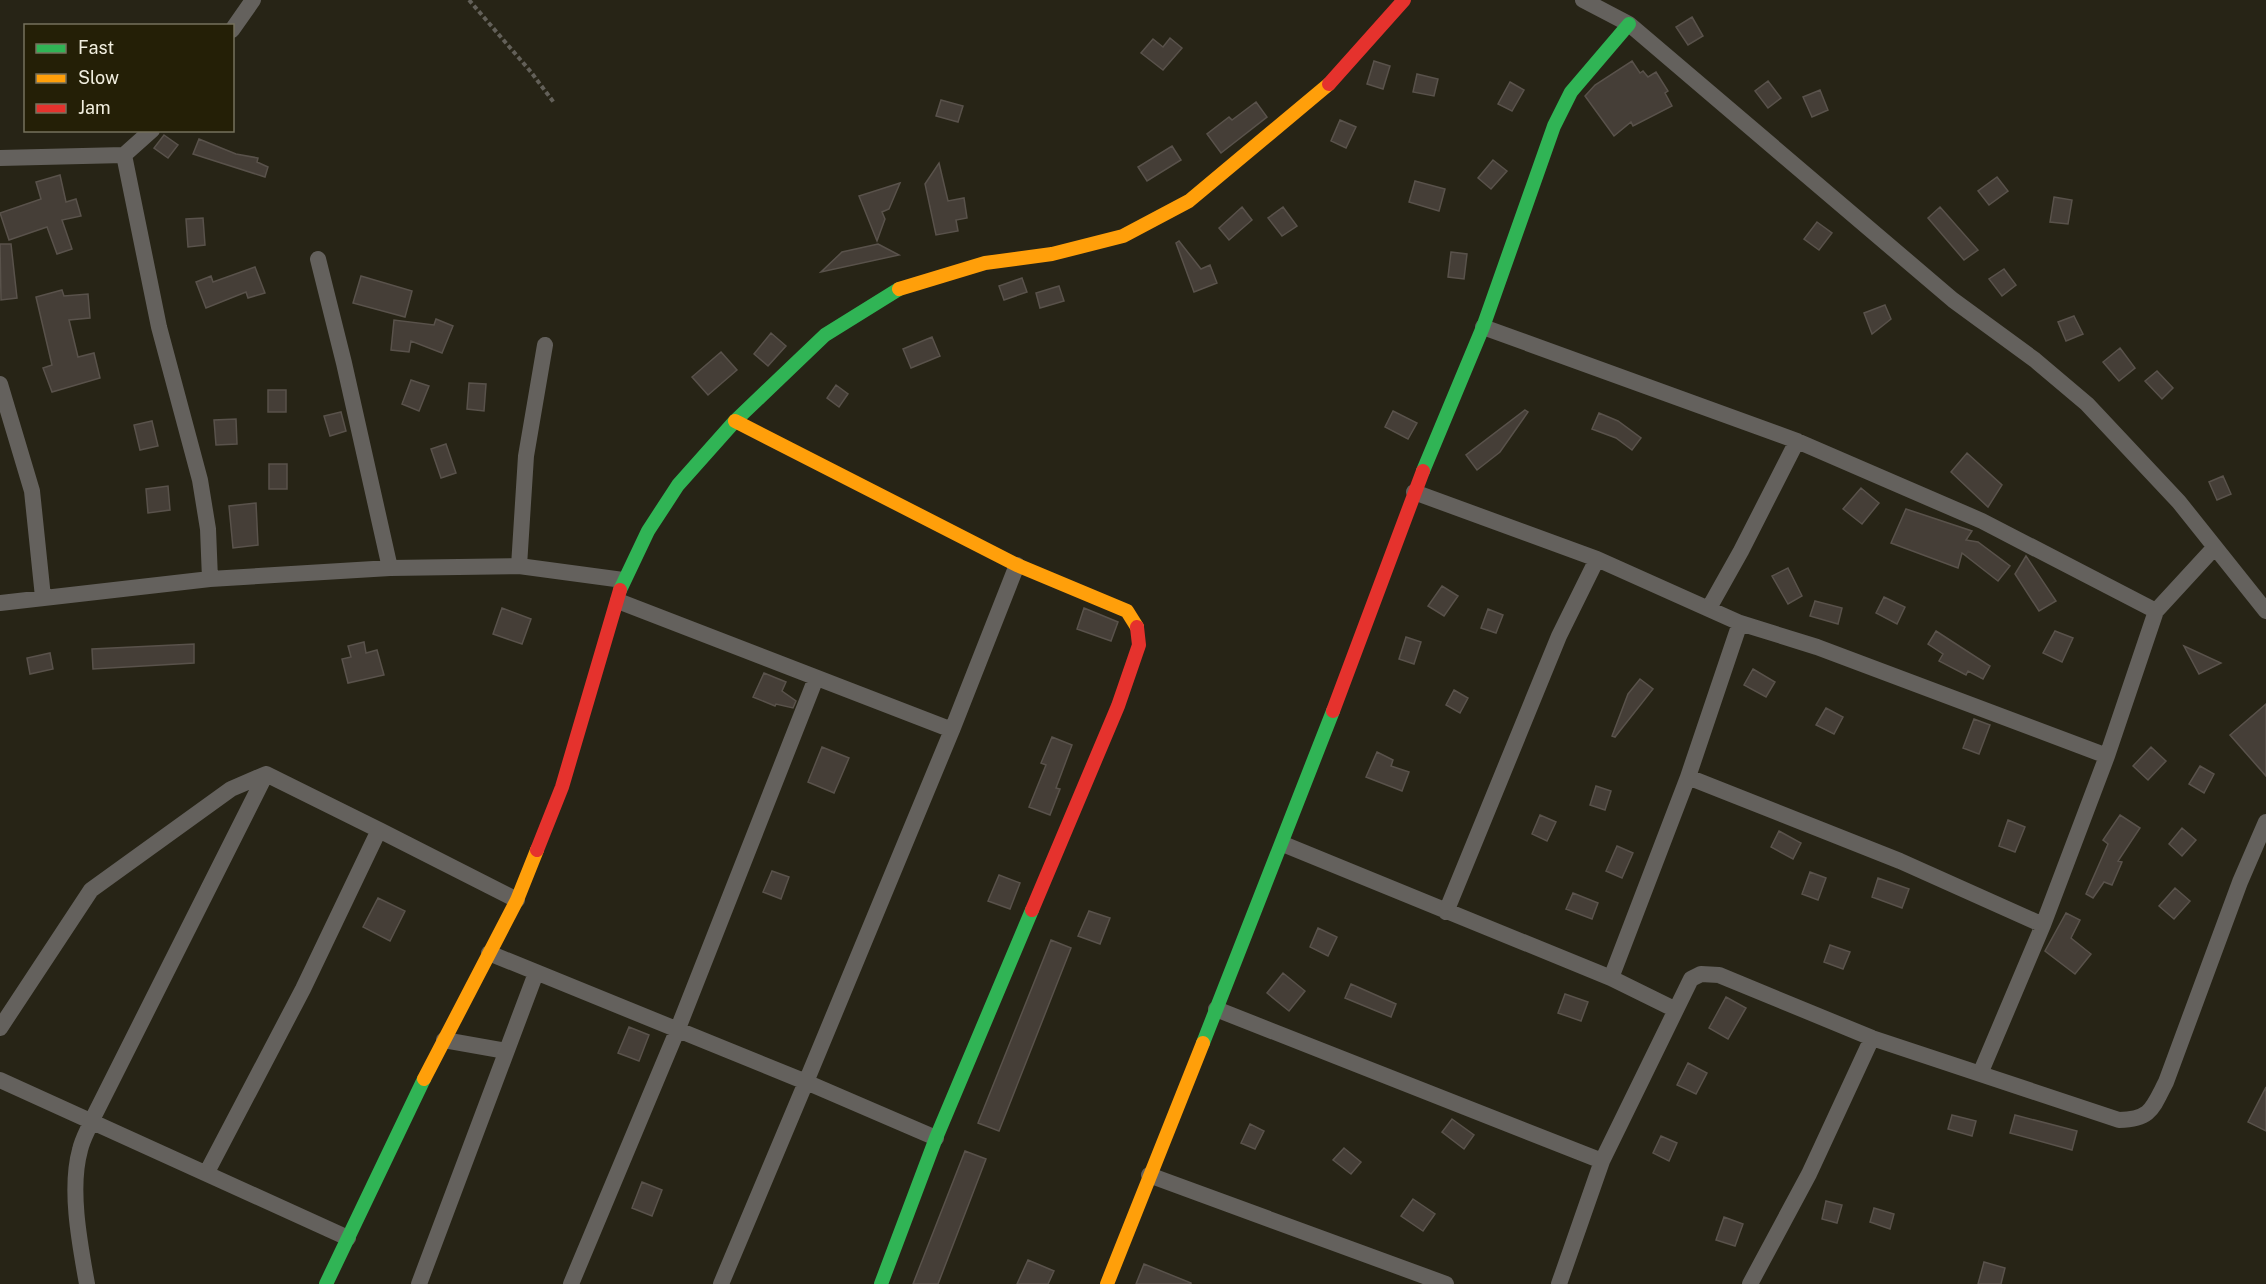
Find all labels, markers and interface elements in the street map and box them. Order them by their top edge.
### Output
legend [24,24,234,132]
text: Fast [78,37,114,58]
text: Slow [78,67,119,88]
text: Jam [78,97,111,118]

